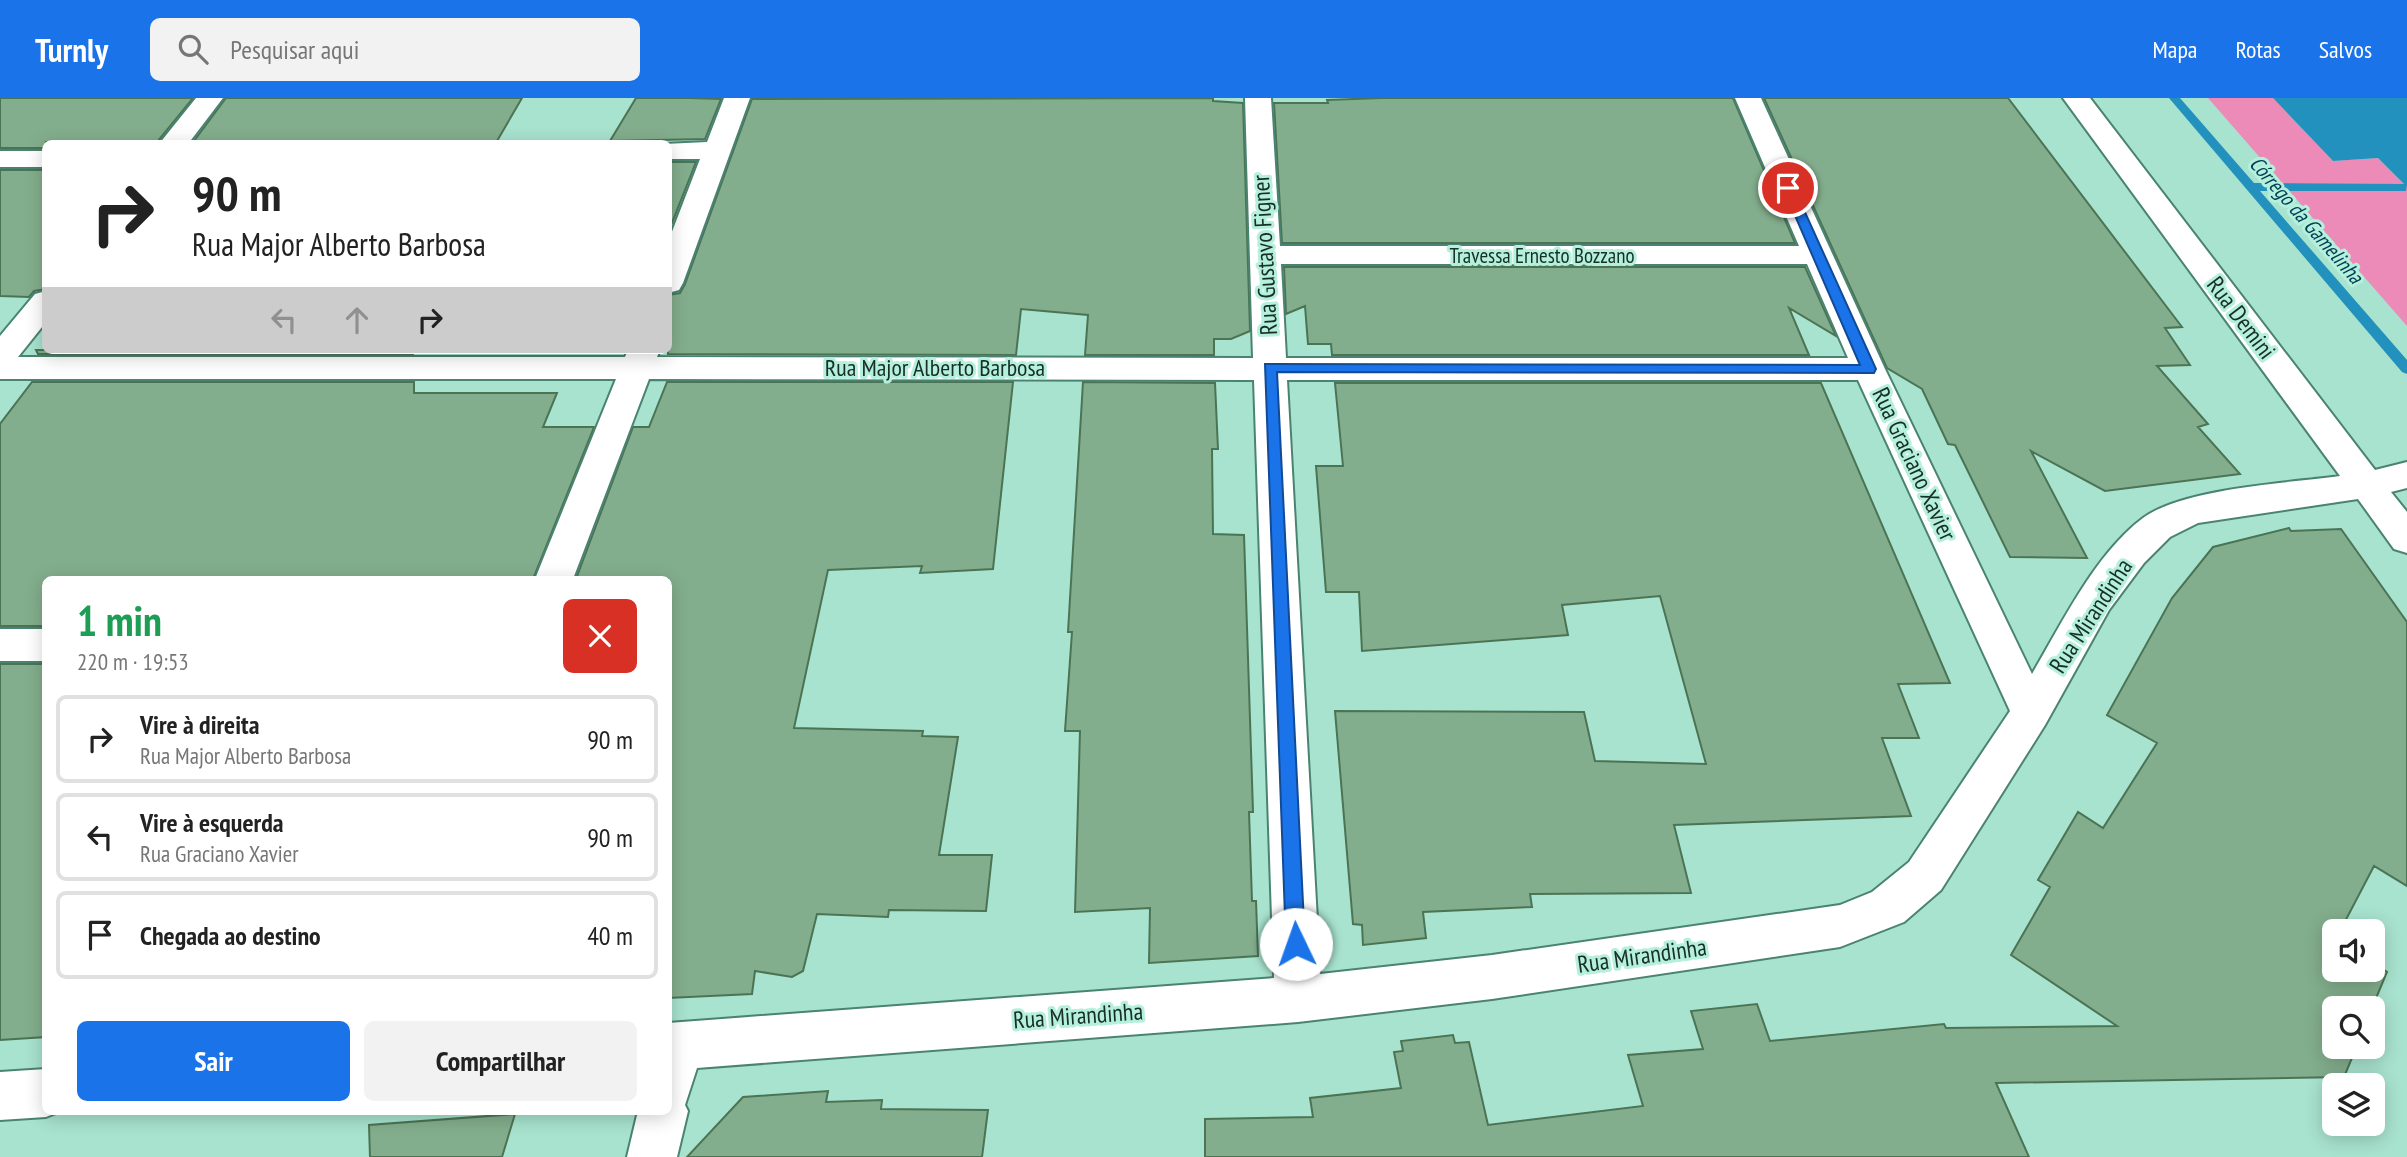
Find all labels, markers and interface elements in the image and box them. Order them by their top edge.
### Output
search box [150,18,640,81]
text: Turnly [35,28,108,71]
icon: search [174,30,212,68]
text: Pesquisar aqui [230,33,359,66]
text: Mapa [2153,34,2197,65]
text: Rotas [2235,34,2281,65]
text: Salvos [2319,34,2372,65]
water label: Córrego da Gamelinha [2244,150,2370,290]
pin [1758,158,1818,218]
text: 90 m [192,161,281,225]
icon: right [77,168,168,259]
icon: arrive [1769,169,1807,207]
street label: Rua Gustavo Figner [1245,174,1284,336]
text: Rua Major Alberto Barbosa [192,223,486,265]
street label: Travessa Ernesto Bozzano [1449,242,1635,269]
street label: Rua Demini [2200,270,2283,365]
icon: left [265,301,303,339]
icon: ahead [338,301,376,339]
icon: right [411,301,449,339]
street label: Rua Major Alberto Barbosa [825,352,1045,383]
street label: Rua Graciano Xavier [1865,382,1964,546]
street label: Rua Mirandinha [2042,553,2139,679]
text: 1 min [77,593,162,648]
button: close [563,599,637,673]
text: 220 m · 19:53 [77,647,189,676]
text: Vire à direita [140,708,259,741]
icon: right [81,720,119,758]
text: 90 m [587,723,633,756]
text: Rua Major Alberto Barbosa [140,741,351,770]
text: Vire à esquerda [140,806,283,839]
icon: left [81,818,119,856]
text: 90 m [587,821,633,854]
text: Rua Graciano Xavier [140,839,299,868]
position arrow [1259,907,1333,981]
icon: arrive [81,916,119,954]
text: Chegada ao destino [140,919,321,952]
text: 40 m [587,919,633,952]
map controls [2322,919,2385,1136]
button: sound [2322,919,2385,982]
street label: Rua Mirandinha [1575,931,1709,980]
street label: Rua Mirandinha [1012,995,1144,1036]
button: search [2322,996,2385,1059]
button: Sair [77,1021,350,1101]
button: Compartilhar [364,1021,637,1101]
button: layers [2322,1073,2385,1136]

